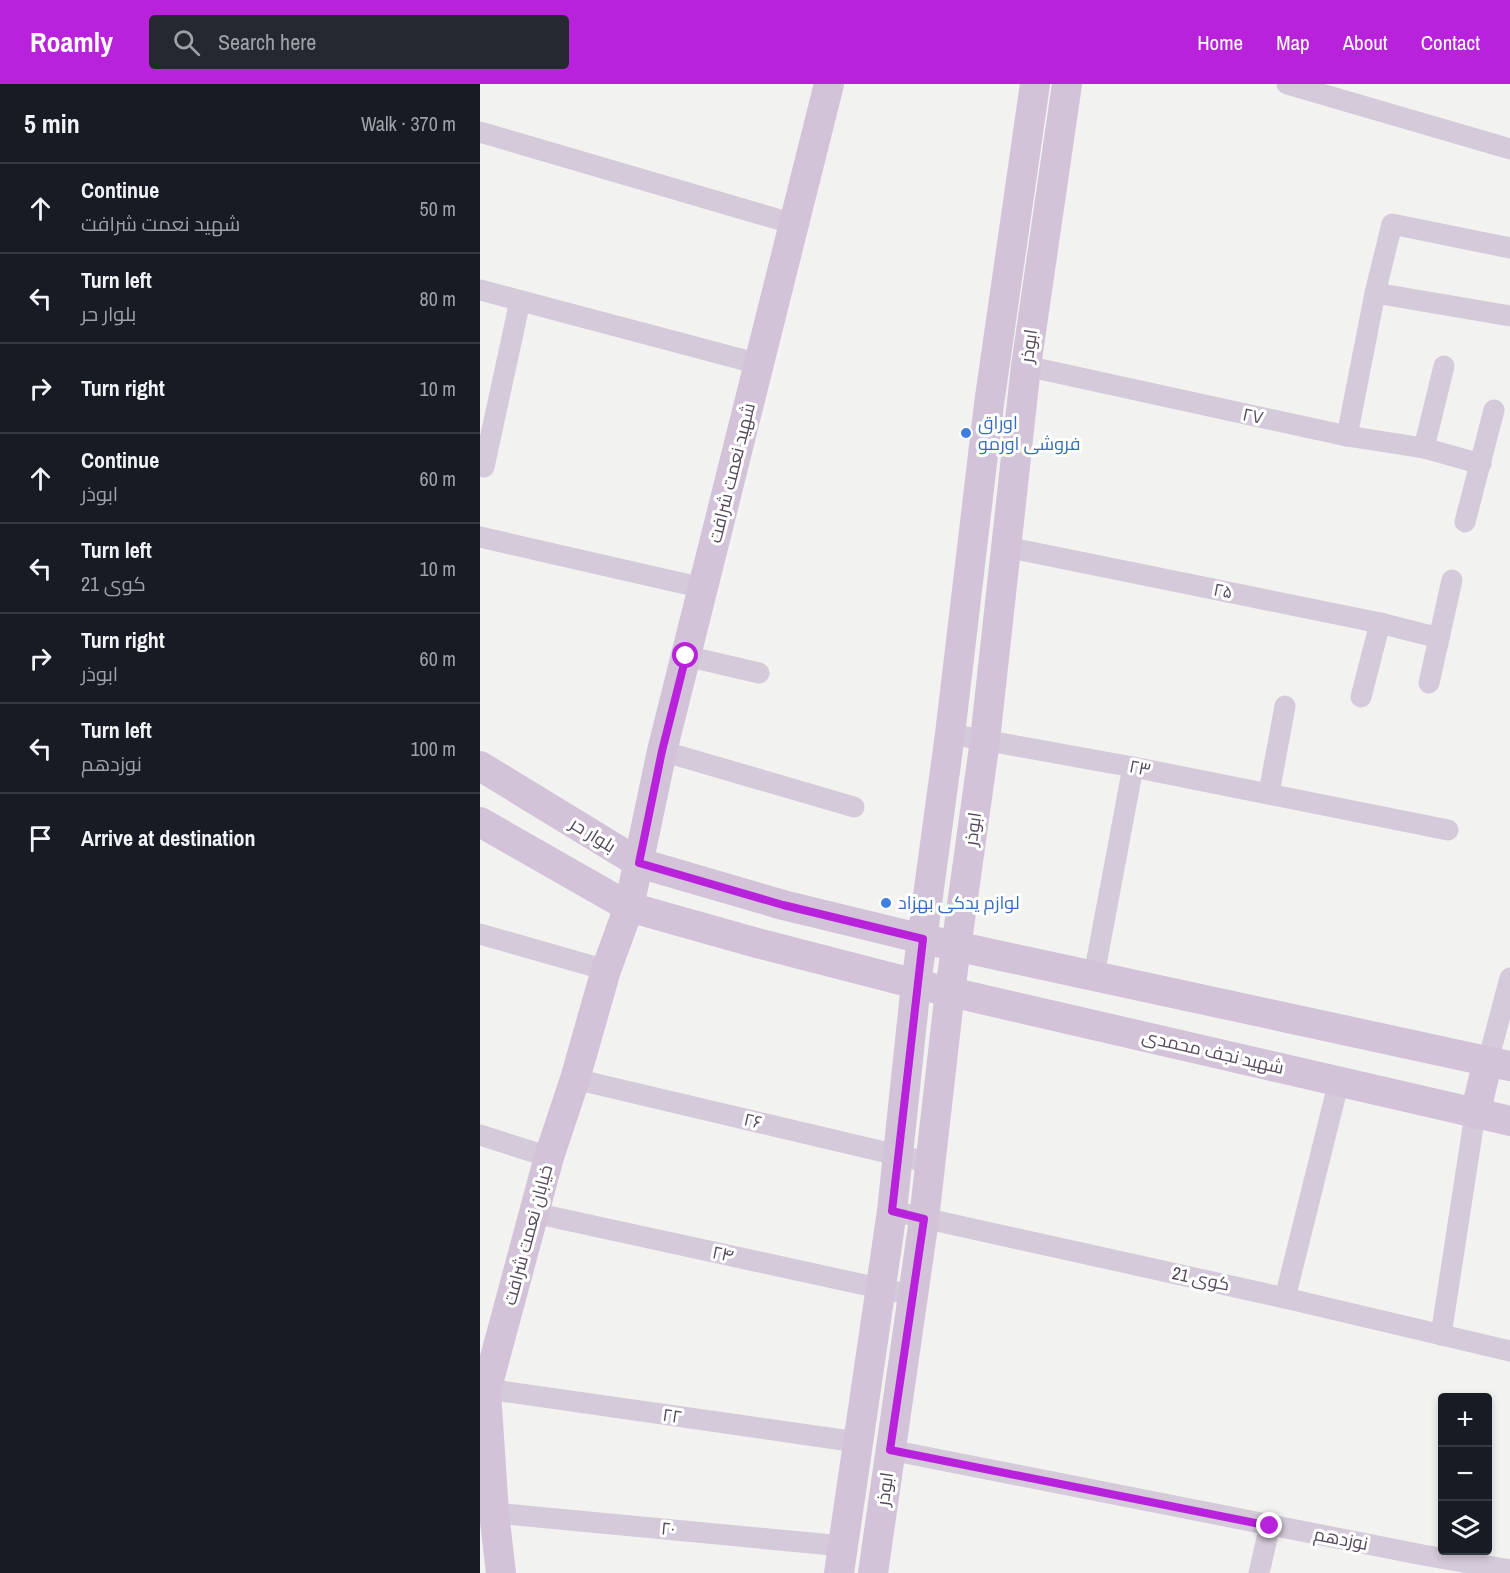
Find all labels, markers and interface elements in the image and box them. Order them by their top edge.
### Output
search box [149,15,569,69]
text: Roamly [30,23,113,61]
icon: search [170,26,203,59]
text: Search here [218,27,316,57]
text: Home [1197,28,1243,57]
text: Map [1276,28,1310,57]
text: About [1343,28,1388,57]
text: Contact [1421,28,1480,57]
text: 5 min [24,106,80,141]
text: Walk · 370 m [361,110,456,137]
text: Continue [81,175,159,205]
icon: ahead [24,192,57,225]
text: 50 m [420,195,456,222]
text: شهید نعمت شرافت [81,210,240,237]
text: Turn left [81,265,152,295]
icon: left [24,282,57,315]
text: 80 m [420,285,456,312]
text: بلوار حر [81,300,136,327]
street label: ابوذر [1014,328,1043,365]
icon: right [24,372,57,405]
text: Turn right [81,373,165,403]
text: 10 m [420,375,456,402]
street label: شهید نعمت شرافت [702,400,761,546]
street label: ۲۷ [1240,401,1266,430]
place label: اوراق فروشی اورمو [978,410,1080,456]
marker: اوراق فروشی اورمو [959,426,973,440]
text: Continue [81,445,159,475]
icon: ahead [24,462,57,495]
text: 60 m [420,465,456,492]
text: ابوذر [81,480,118,507]
text: Turn left [81,535,152,565]
icon: left [24,552,57,585]
text: 10 m [420,555,456,582]
text: کوی 21 [81,570,146,597]
street label: ۲۵ [1211,576,1235,605]
text: Turn right [81,625,165,655]
icon: right [24,642,57,675]
route start [672,642,698,668]
text: 60 m [420,645,456,672]
text: ابوذر [81,660,118,687]
text: Turn left [81,715,152,745]
icon: left [24,732,57,765]
text: 100 m [410,735,456,762]
text: نوزدهم [81,750,142,777]
street label: ۲۳ [1127,753,1153,782]
street label: بلوار حر [565,810,621,858]
street label: ابوذر [958,811,987,848]
icon: arrive [24,822,57,855]
text: Arrive at destination [81,823,255,853]
place label: لوازم یدکی بهزاد [898,890,1020,915]
marker: لوازم یدکی بهزاد [879,896,893,910]
street label: شهید نجف محمدی [1140,1023,1287,1080]
street label: ۲۶ [741,1106,765,1135]
street label: خیابان نعمت شرافت [497,1162,558,1308]
street label: ۲۴ [710,1239,736,1268]
street label: کوی 21 [1170,1260,1232,1297]
map controls [1438,1393,1492,1555]
button: + [1438,1393,1492,1447]
street label: ۲۲ [661,1402,683,1429]
button: − [1438,1447,1492,1501]
street label: ابوذر [870,1471,899,1508]
button: layers [1438,1501,1492,1555]
route end [1256,1512,1282,1538]
street label: ۲۰ [660,1515,676,1542]
street label: نوزدهم [1312,1521,1370,1556]

